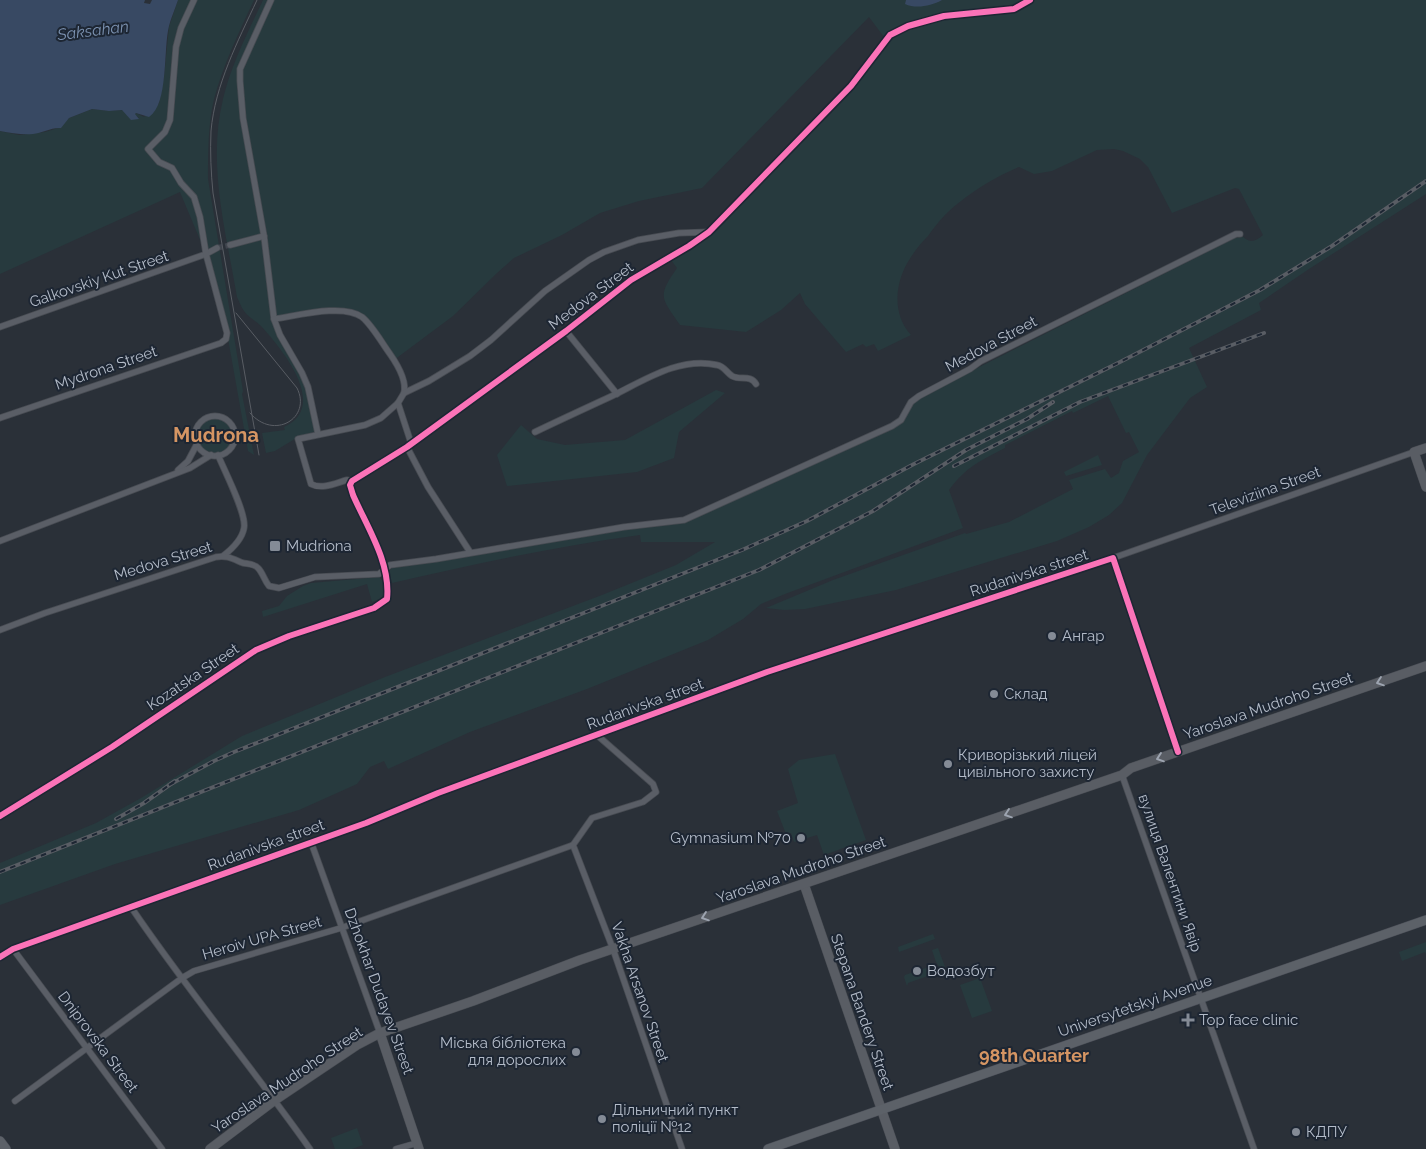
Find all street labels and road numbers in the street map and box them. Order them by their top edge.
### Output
street label: Galkovskiy Kut Street [27,247,171,311]
street label: Medova Street [545,258,637,334]
street label: Medova Street [942,312,1040,376]
street label: Mydrona Street [53,342,159,394]
street label: Televiziina Street [1207,463,1323,519]
street label: Medova Street [112,538,214,584]
street label: Rudanivska street [968,545,1090,601]
street label: Kozatska Street [144,640,242,714]
street label: Yaroslava Mudroho Street [1181,669,1355,743]
street label: Rudanivska street [584,675,706,733]
street label: вулиця Валентини Явір [1135,792,1205,954]
street label: Rudanivska street [205,816,327,874]
street label: Yaroslava Mudroho Street [714,833,888,907]
street label: Dzhokhar Dudayev Street [340,905,418,1077]
street label: Heroiv UPA Street [200,912,324,964]
street label: Vakha Arsanov Street [608,920,672,1064]
street label: Stepana Bandery Street [827,931,897,1093]
street label: Universytetskyi Avenue [1056,971,1214,1041]
street label: Dniprovska Street [54,988,142,1096]
street label: Yaroslava Mudroho Street [208,1023,366,1137]

